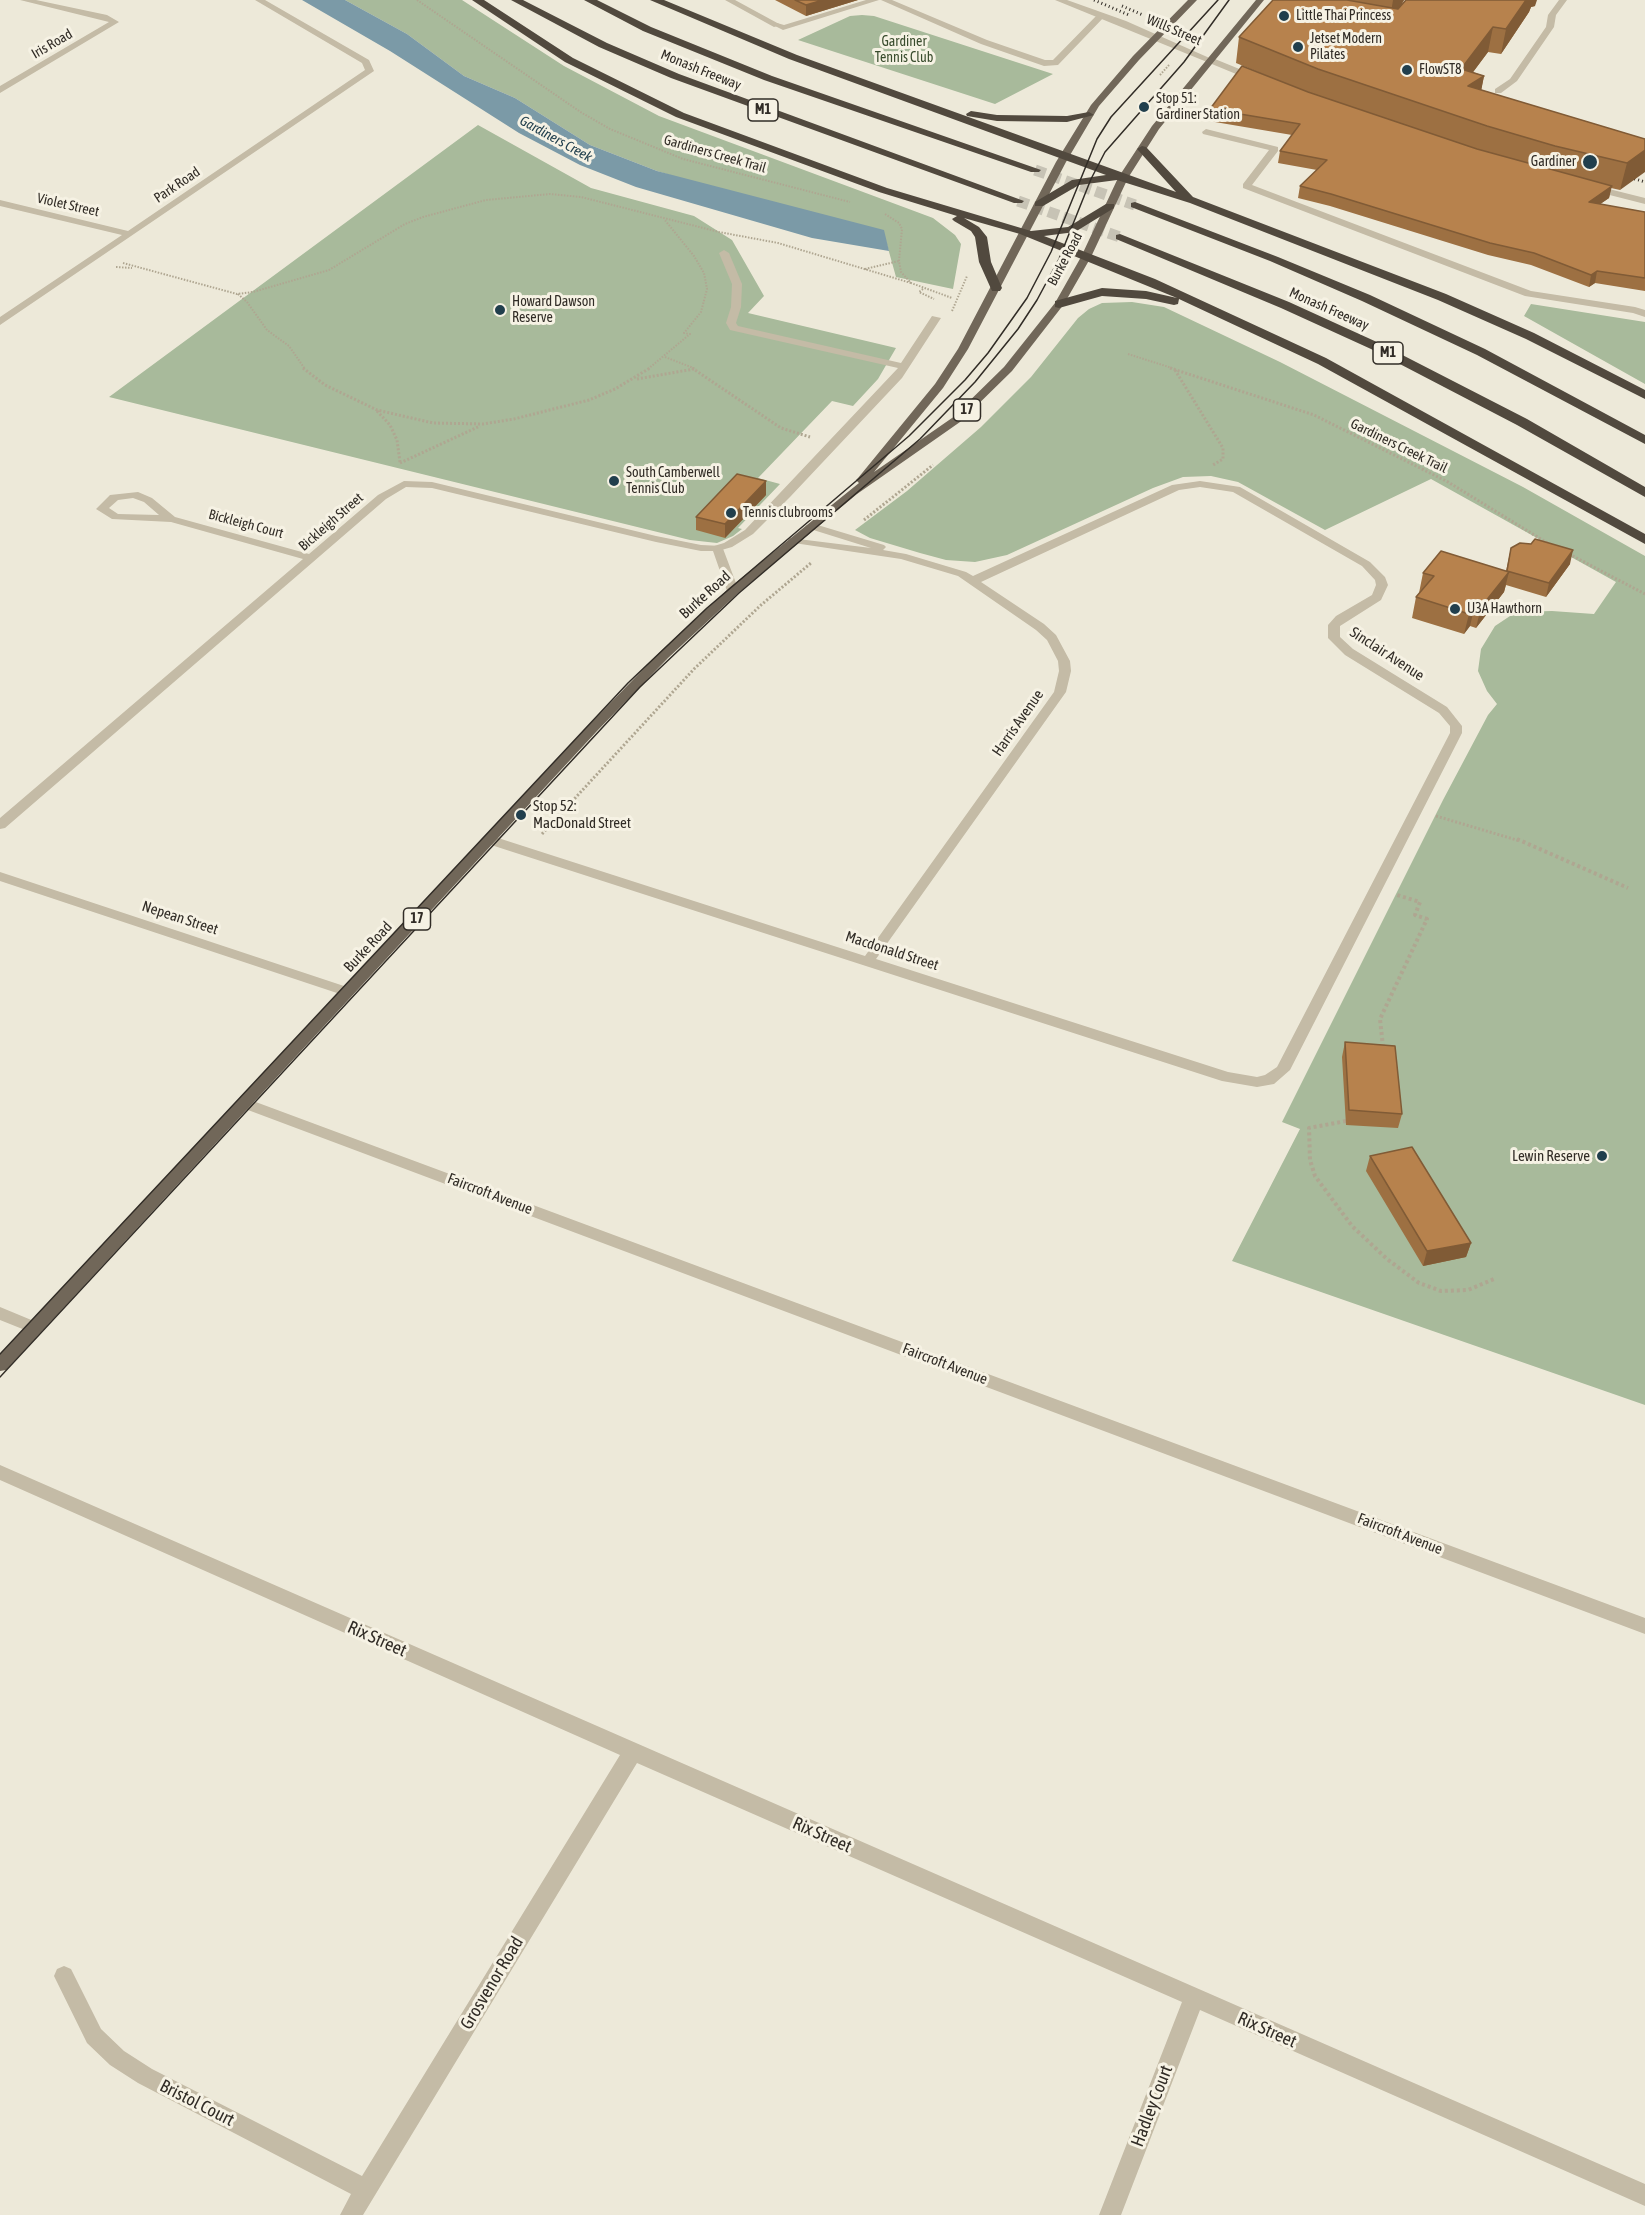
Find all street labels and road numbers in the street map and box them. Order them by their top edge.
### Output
street label: Wills Street [1144,11,1204,49]
street label: Iris Road [29,26,75,62]
street label: Monash Freeway [658,46,744,94]
road number: M1 [748,99,778,121]
street label: Gardiners Creek Trail [662,131,768,177]
street label: Park Road [151,163,203,207]
street label: Violet Street [35,190,101,220]
street label: Burke Road [1044,229,1086,289]
street label: Monash Freeway [1287,284,1371,334]
road number: M1 [1373,342,1403,364]
road number: 17 [954,399,980,421]
street label: Gardiners Creek Trail [1348,415,1450,477]
street label: Bickleigh Street [295,489,367,555]
street label: Bickleigh Court [207,506,285,542]
street label: Burke Road [676,567,734,623]
street label: Sinclair Avenue [1346,623,1428,685]
street label: Harris Avenue [989,686,1047,760]
street label: Nepean Street [140,897,220,939]
road number: 17 [404,908,430,930]
street label: Burke Road [340,918,396,976]
street label: Macdonald Street [843,927,941,975]
street label: Faircroft Avenue [445,1170,535,1218]
street label: Faircroft Avenue [900,1340,990,1388]
street label: Faircroft Avenue [1355,1510,1445,1558]
street label: Rix Street [344,1616,410,1662]
street label: Rix Street [789,1812,855,1858]
street label: Grosvenor Road [456,1933,528,2033]
street label: Rix Street [1234,2007,1300,2053]
street label: Hadley Court [1127,2062,1177,2150]
street label: Bristol Court [156,2075,238,2131]

